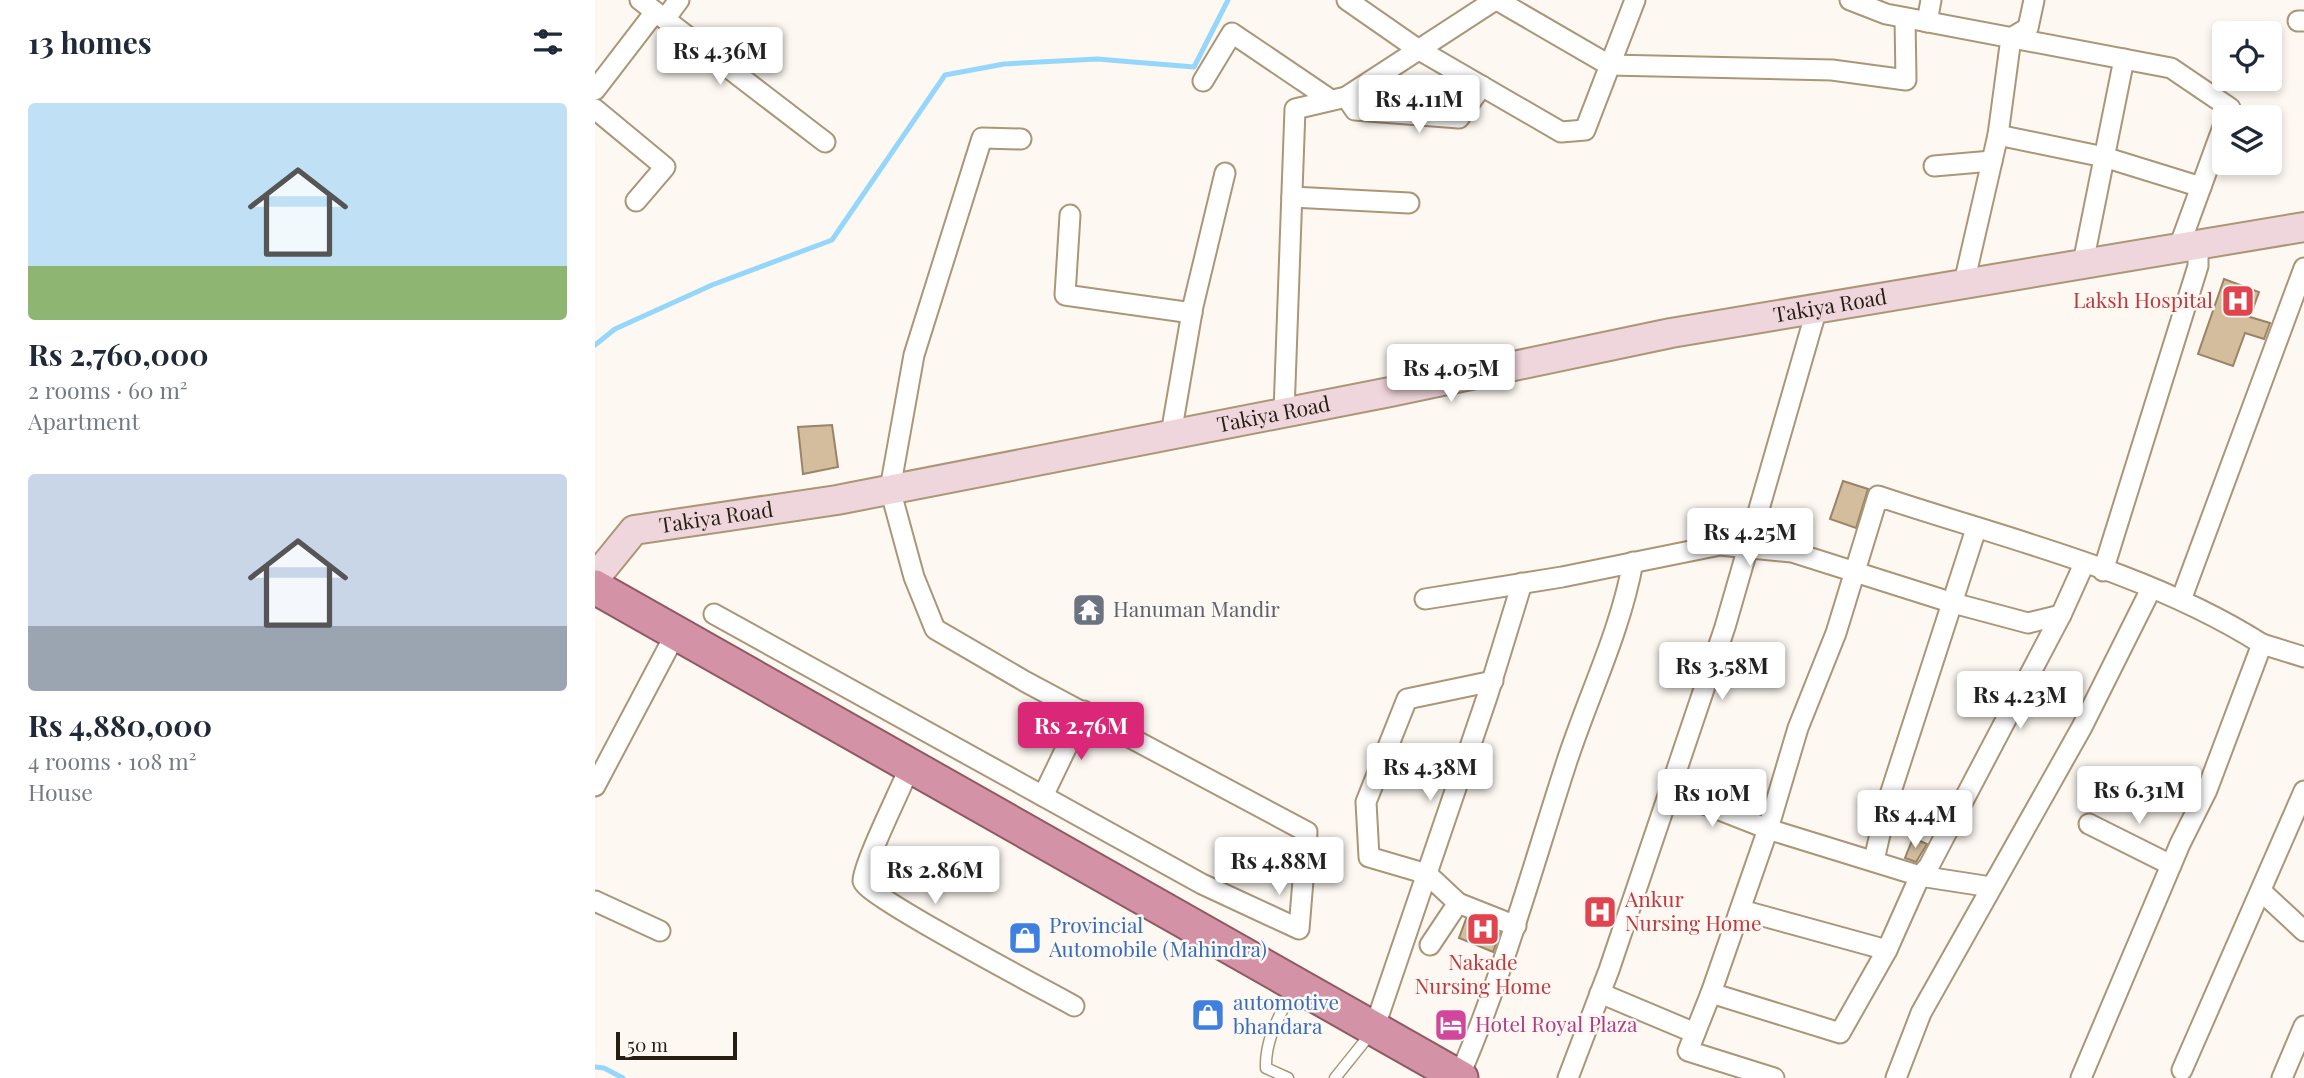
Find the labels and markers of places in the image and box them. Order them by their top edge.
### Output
pin: Rs 4.36M [648,28,792,87]
pin: Rs 4.11M [1347,76,1491,135]
hospital icon: Laksh Hospital [2219,282,2257,320]
place label: Laksh Hospital [2073,285,2213,313]
pin: Rs 4.05M [1379,344,1523,404]
pin: Rs 4.25M [1678,508,1822,568]
temple icon: Hanuman Mandir [1070,591,1108,629]
place label: Hanuman Mandir [1113,594,1280,622]
pin: Rs 3.58M [1650,642,1794,702]
pin: Rs 4.23M [1948,672,2092,731]
pin: Rs 2.76M [1009,702,1153,762]
pin: Rs 4.38M [1358,744,1502,803]
pin: Rs 6.31M [2067,766,2211,826]
pin: Rs 10M [1655,770,1769,829]
pin: Rs 4.4M [1850,790,1980,850]
pin: Rs 4.88M [1207,838,1351,897]
pin: Rs 2.86M [863,846,1007,906]
place label: Ankur Nursing Home [1624,884,1762,936]
hospital icon: Ankur Nursing Home [1581,893,1619,931]
place label: Provincial Automobile (Mahindra) [1048,910,1267,962]
hospital icon: Nakade Nursing Home [1464,910,1502,948]
shop icon: Provincial Automobile (Mahindra) [1006,919,1044,957]
place label: Nakade Nursing Home [1415,947,1551,999]
place label: automotive bhandara [1233,987,1339,1039]
shop icon: automotive bhandara [1189,996,1227,1034]
hotel icon: Hotel Royal Plaza [1432,1006,1470,1044]
place label: Hotel Royal Plaza [1475,1009,1638,1037]

